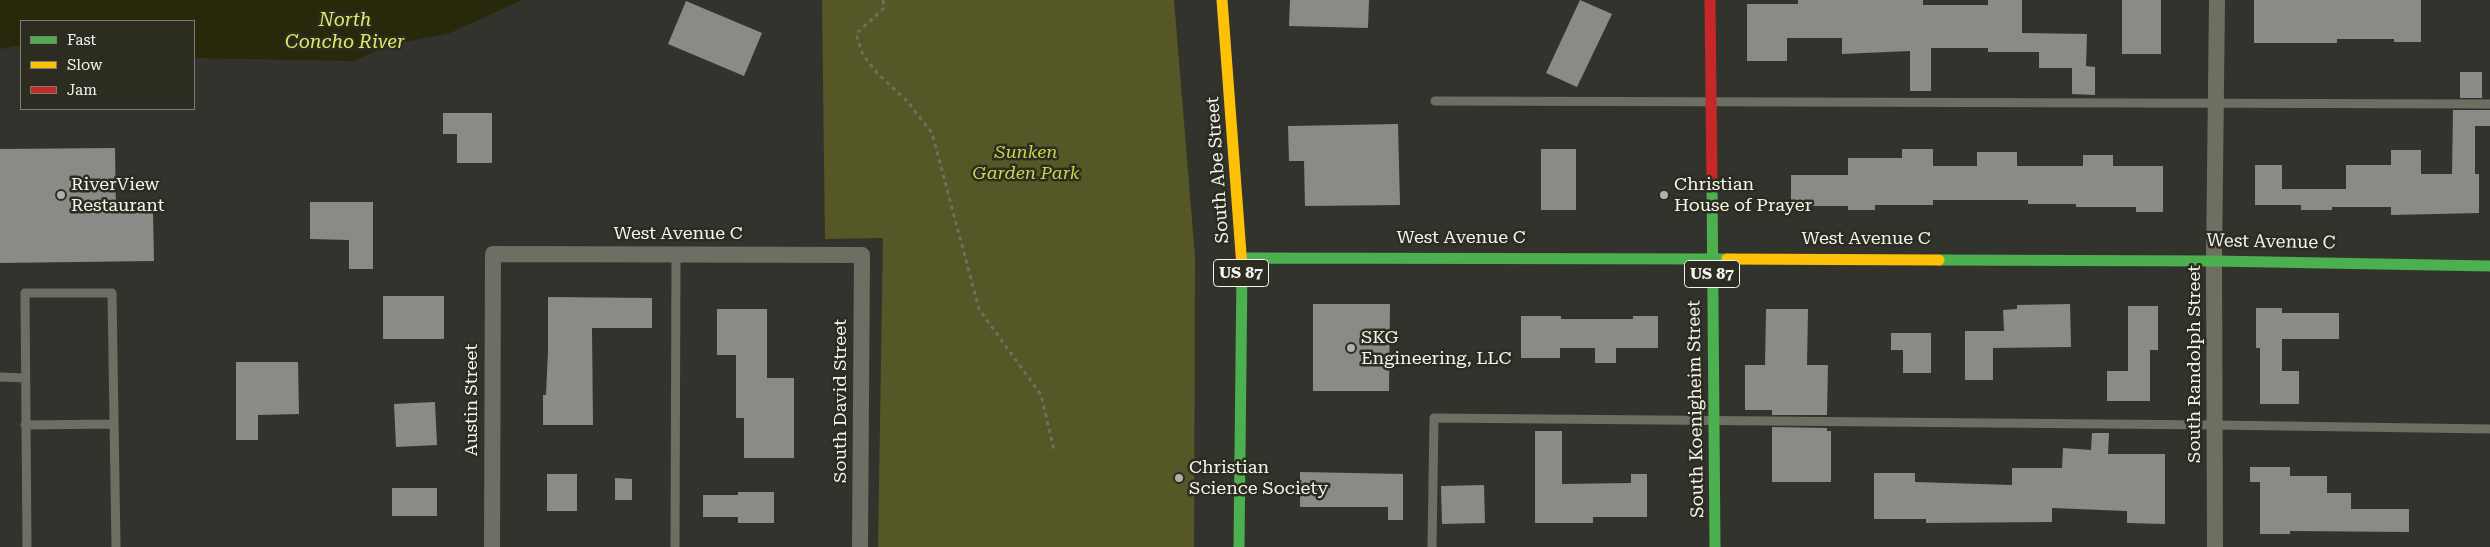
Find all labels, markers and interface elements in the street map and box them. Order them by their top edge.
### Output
water label: North Concho River [285,9,405,53]
legend [20,20,195,110]
text: Fast [67,31,96,49]
text: Slow [67,56,102,74]
text: Jam [67,81,97,99]
street label: South Abe Street [1202,96,1234,244]
park label: Sunken Garden Park [972,142,1080,184]
place label: RiverView Restaurant [71,174,164,216]
place label: Christian House of Prayer [1674,174,1812,216]
marker: RiverView Restaurant [55,189,67,201]
marker: Christian House of Prayer [1658,189,1670,201]
street label: West Avenue C [613,223,743,245]
street label: West Avenue C [1396,227,1526,249]
street label: West Avenue C [1801,228,1931,250]
street label: West Avenue C [2206,230,2336,254]
road number: US 87 [1214,260,1268,286]
road number: US 87 [1684,260,1740,288]
street label: South Randolph Street [2184,265,2206,463]
street label: South Koenigheim Street [1683,300,1709,518]
street label: South David Street [830,319,852,483]
place label: SKG Engineering, LLC [1361,327,1511,369]
marker: SKG Engineering, LLC [1345,342,1357,354]
street label: Austin Street [461,344,483,456]
place label: Christian Science Society [1189,457,1328,499]
marker: Christian Science Society [1173,472,1185,484]

